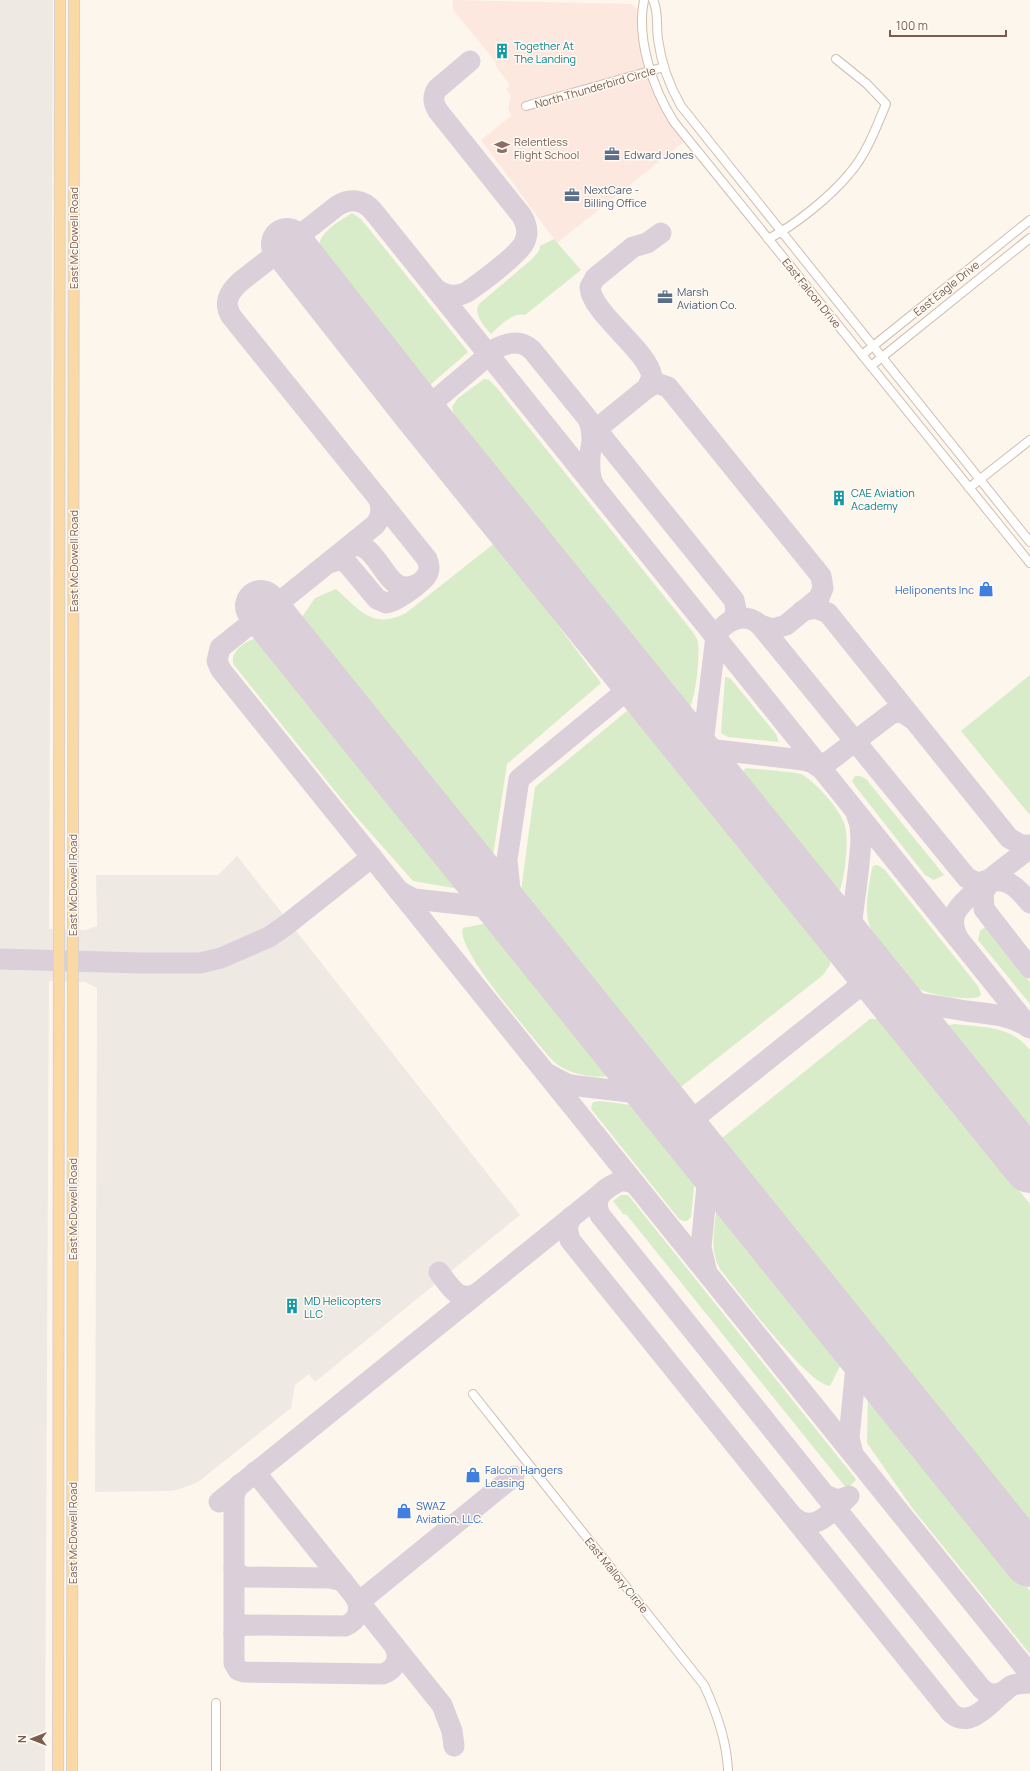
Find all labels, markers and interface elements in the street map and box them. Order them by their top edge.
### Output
scale bar [890,12,1006,38]
text: 100 m [896,17,928,34]
place label: Together At The Landing [514,38,576,66]
building icon: Together At The Landing [493,42,511,60]
street label: North Thunderbird Circle [533,62,658,111]
place label: Relentless Flight School [514,134,579,162]
school or university icon: Relentless Flight School [493,138,511,156]
office icon: Edward Jones [603,145,621,163]
place label: Edward Jones [624,147,694,162]
place label: NextCare - Billing Office [584,182,647,210]
office icon: NextCare - Billing Office [563,186,581,204]
street label: East McDowell Road [66,187,81,289]
street label: East Falcon Drive [779,255,845,331]
street label: East Eagle Drive [910,256,982,319]
place label: Marsh Aviation Co. [677,284,737,312]
office icon: Marsh Aviation Co. [656,288,674,306]
place label: CAE Aviation Academy [851,485,915,513]
building icon: CAE Aviation Academy [830,489,848,507]
street label: East McDowell Road [66,510,81,612]
shop icon: Heliponents Inc [977,580,995,598]
place label: Heliponents Inc [895,582,974,597]
street label: East McDowell Road [65,834,80,936]
street label: East McDowell Road [65,1158,80,1260]
place label: MD Helicopters LLC [304,1293,381,1321]
building icon: MD Helicopters LLC [283,1297,301,1315]
place label: Falcon Hangers Leasing [485,1462,563,1490]
shop icon: Falcon Hangers Leasing [464,1466,482,1484]
street label: East McDowell Road [65,1482,80,1584]
place label: SWAZ Aviation, LLC. [416,1498,483,1526]
shop icon: SWAZ Aviation, LLC. [395,1502,413,1520]
street label: East Mallory Circle [582,1534,652,1616]
north arrow [12,1719,52,1759]
text: N [14,1735,29,1743]

